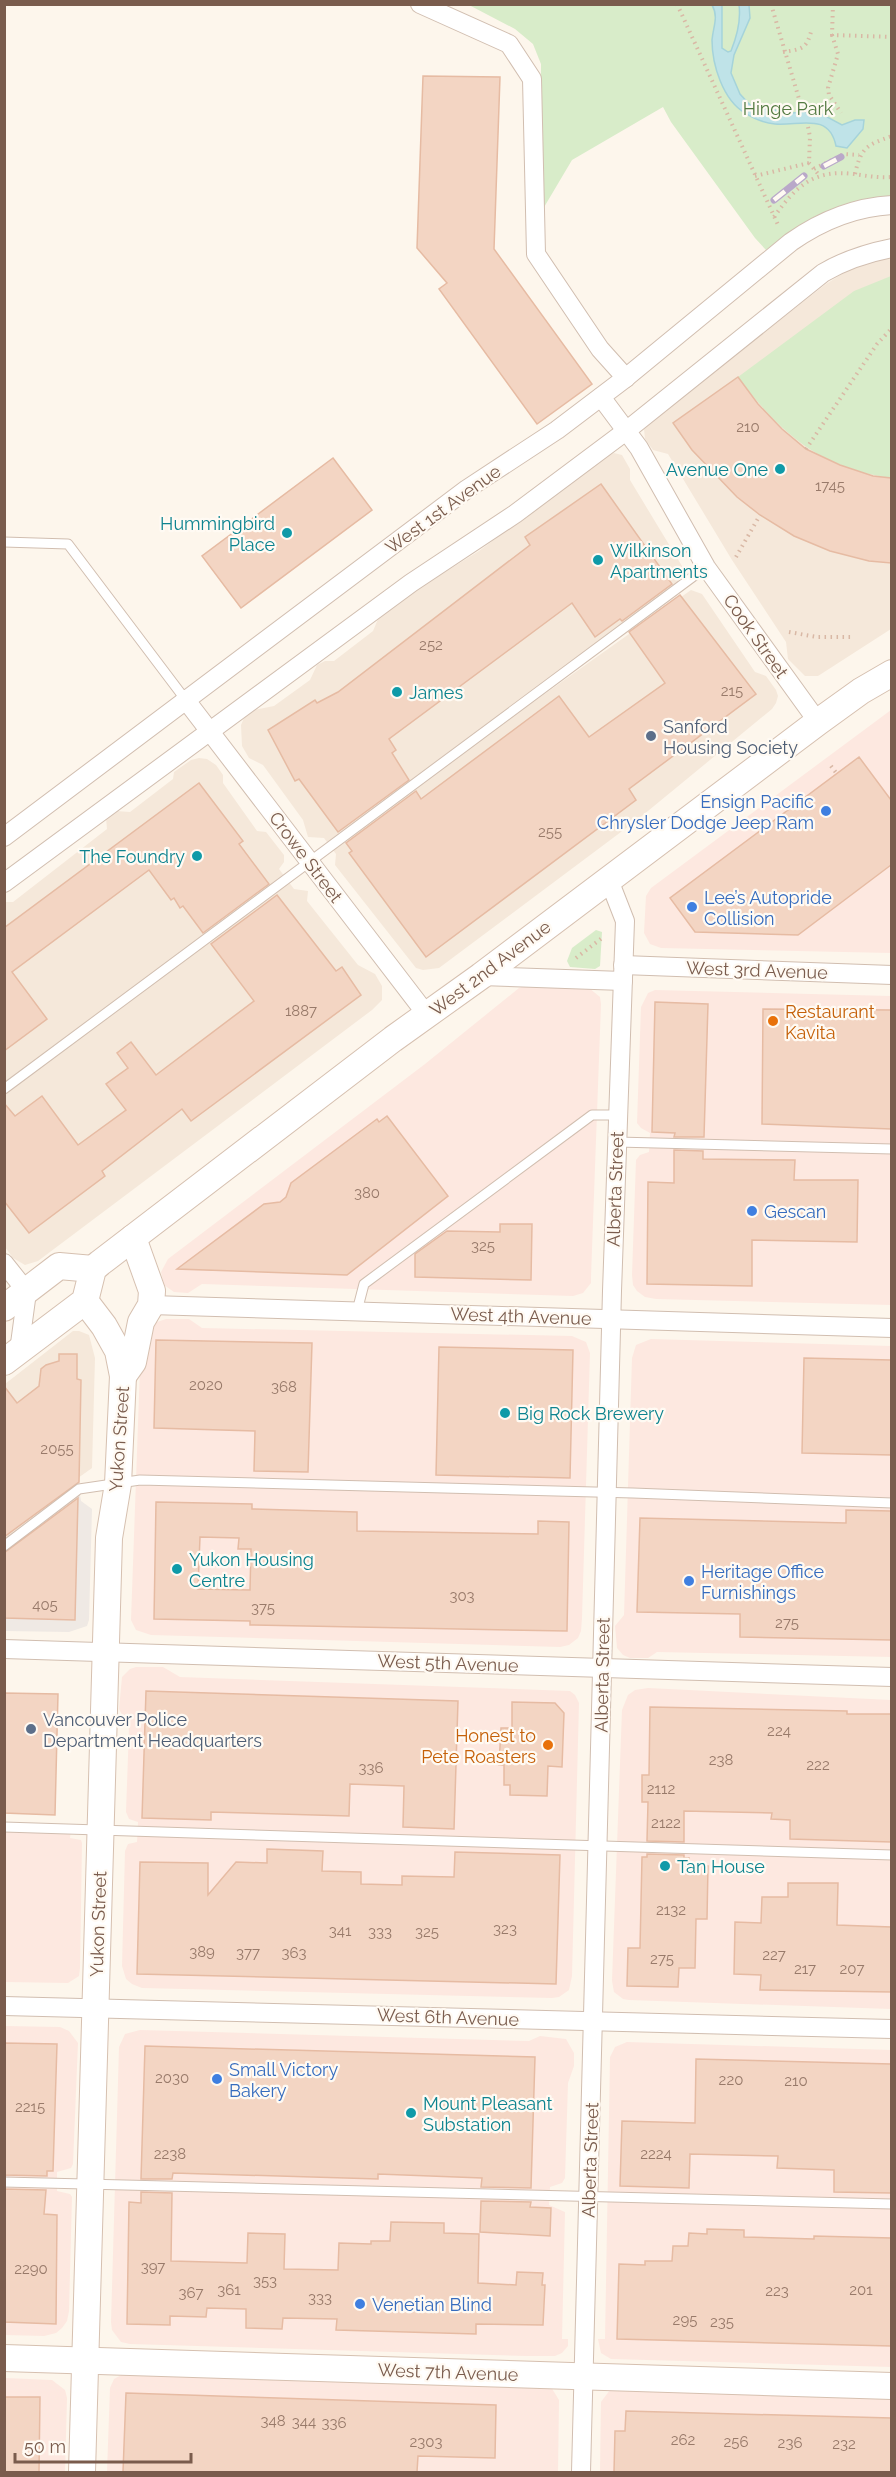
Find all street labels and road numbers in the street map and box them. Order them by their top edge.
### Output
street label: West 1st Avenue [381,460,505,558]
street label: Cook Street [719,590,793,682]
street label: Crowe Street [265,808,347,906]
street label: West 2nd Avenue [425,915,555,1020]
street label: West 3rd Avenue [686,957,829,983]
street label: Alberta Street [602,1131,628,1247]
street label: West 4th Avenue [450,1303,592,1329]
street label: Yukon Street [105,1385,133,1493]
street label: Alberta Street [590,1617,614,1733]
street label: West 5th Avenue [377,1650,519,1676]
street label: Yukon Street [86,1871,110,1977]
street label: West 6th Avenue [377,2004,520,2030]
street label: Alberta Street [577,2102,603,2218]
street label: West 7th Avenue [377,2359,519,2385]

